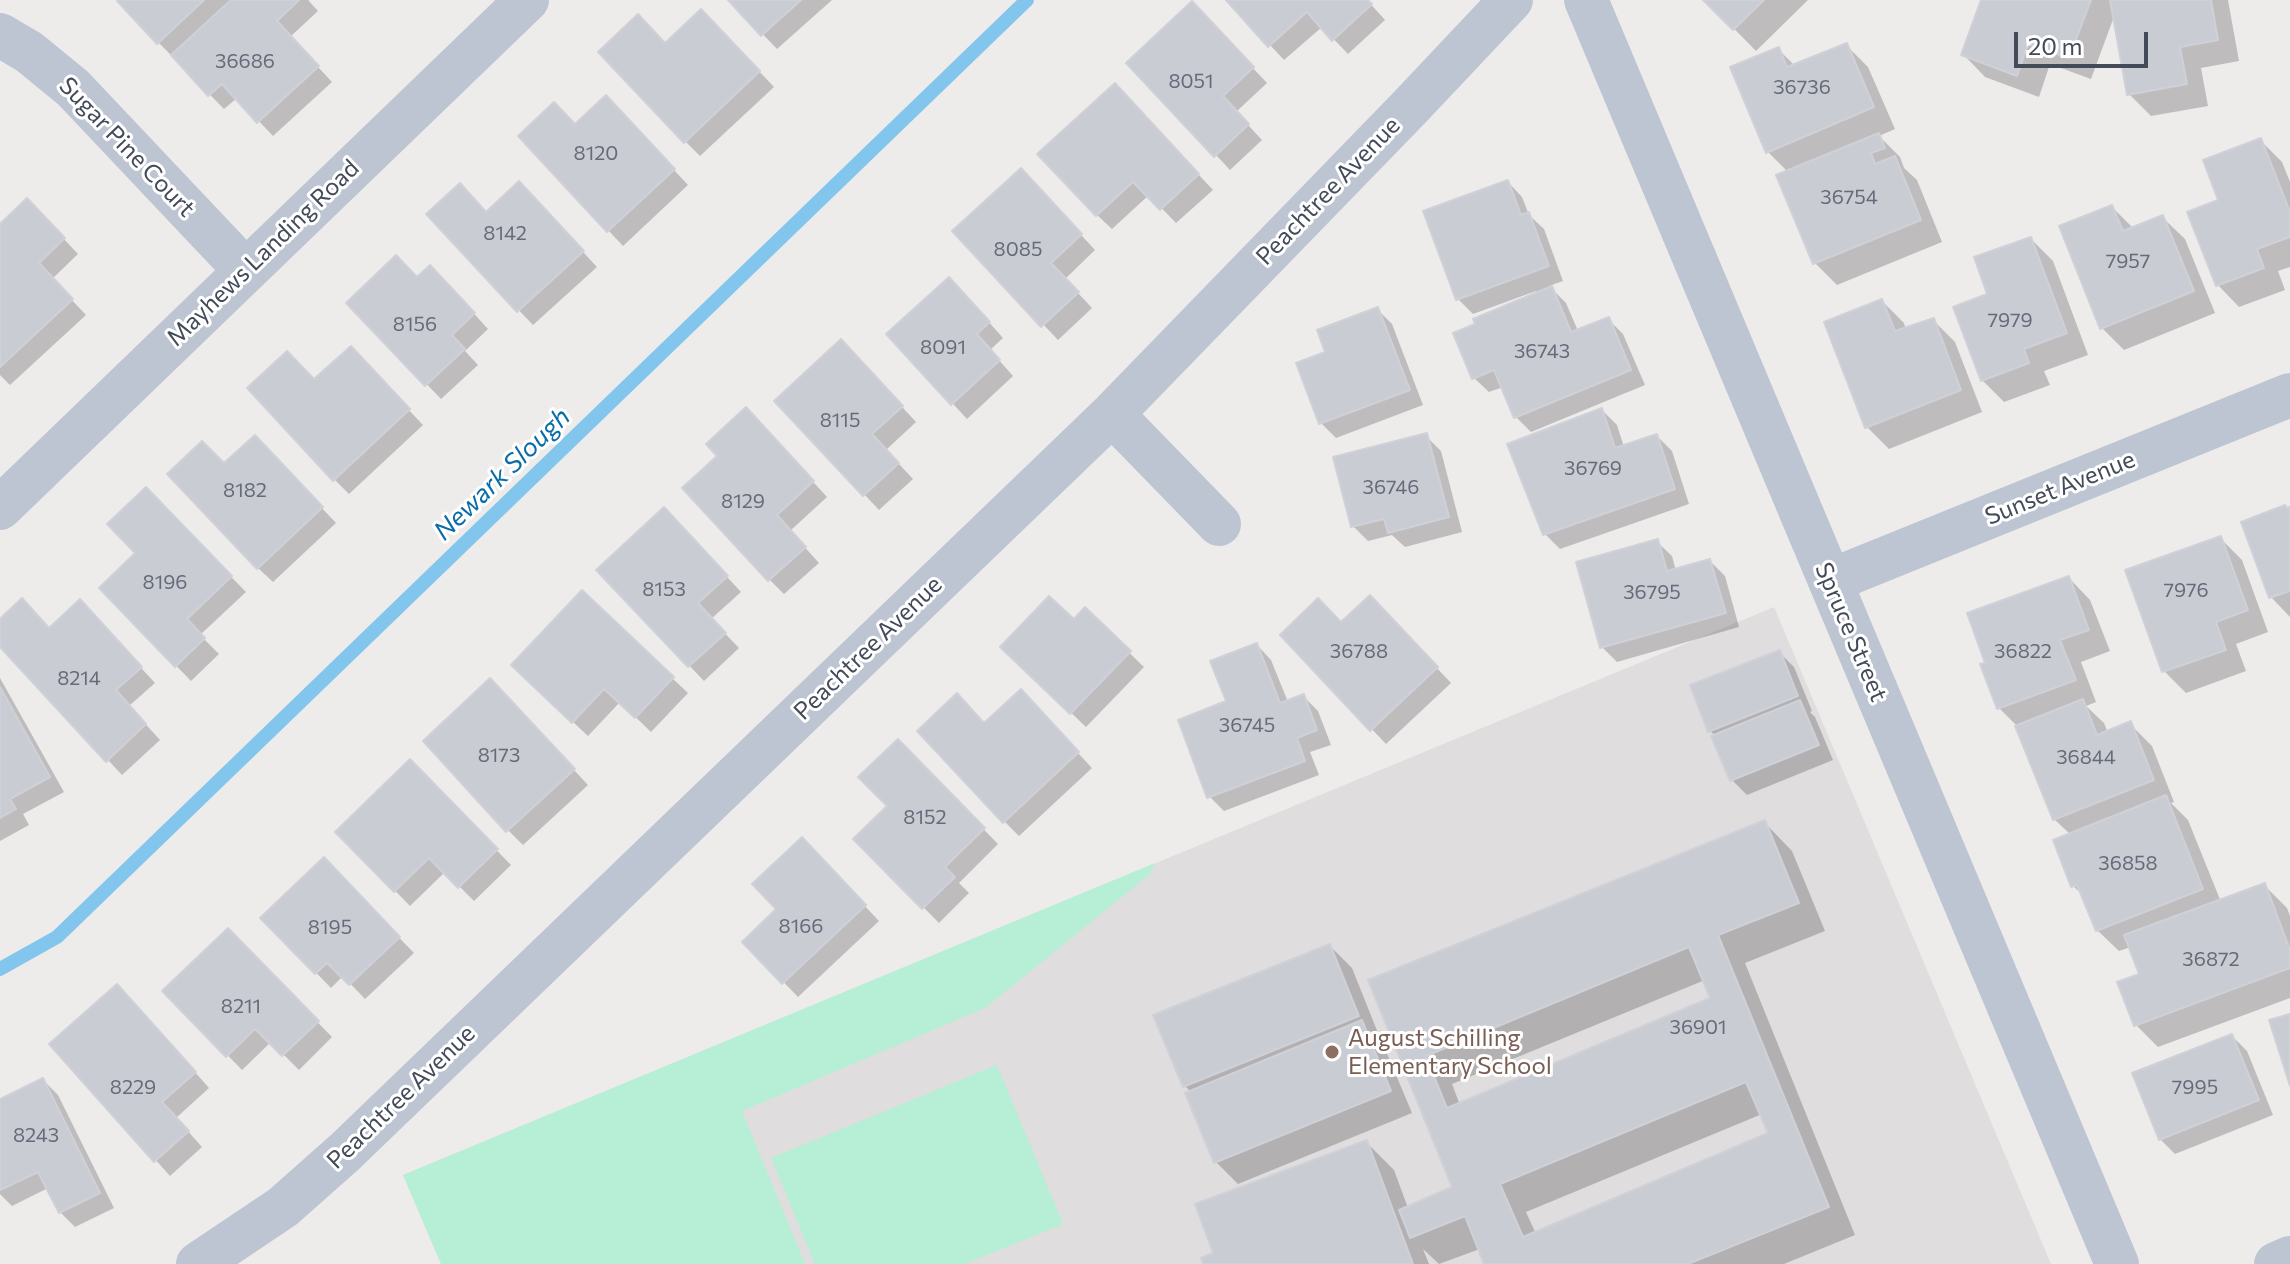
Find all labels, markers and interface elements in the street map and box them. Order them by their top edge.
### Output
scale bar [2018,16,2152,66]
text: 20 m [2028,31,2082,60]
house number: 36686 [215,49,275,73]
house number: 8051 [1168,69,1214,93]
street label: Sugar Pine Court [53,71,201,223]
house number: 36736 [1773,75,1831,99]
street label: Peachtree Avenue [1250,111,1406,271]
house number: 8120 [574,141,618,165]
street label: Mayhews Landing Road [161,154,365,352]
house number: 36754 [1820,185,1878,209]
house number: 8142 [483,221,527,245]
house number: 8085 [994,237,1042,261]
house number: 7957 [2106,249,2150,273]
house number: 7979 [1987,308,2033,332]
house number: 8156 [393,312,437,336]
house number: 8091 [920,335,966,359]
house number: 36743 [1514,339,1570,363]
water label: Newark Slough [427,401,577,547]
house number: 8115 [820,408,860,432]
street label: Sunset Avenue [1981,445,2139,531]
house number: 36769 [1564,456,1622,480]
house number: 36746 [1363,475,1419,499]
house number: 8182 [223,478,267,502]
house number: 8129 [721,489,765,513]
street label: Spruce Street [1809,558,1893,706]
house number: 8196 [143,570,187,594]
street label: Peachtree Avenue [788,570,948,726]
house number: 8153 [642,577,686,601]
house number: 7976 [2163,578,2209,602]
house number: 36795 [1623,580,1681,604]
house number: 36788 [1330,639,1388,663]
house number: 36822 [1994,639,2052,663]
house number: 8214 [57,666,101,690]
house number: 36745 [1219,713,1275,737]
house number: 8173 [478,743,520,767]
house number: 36844 [2056,745,2116,769]
house number: 8152 [903,805,947,829]
house number: 36858 [2098,851,2158,875]
house number: 8166 [779,914,823,938]
house number: 8195 [308,915,352,939]
house number: 36872 [2182,947,2240,971]
house number: 8211 [221,994,261,1018]
house number: 36901 [1669,1015,1727,1039]
street label: Peachtree Avenue [321,1019,481,1175]
place label: August Schilling Elementary School [1348,1024,1552,1080]
marker: August Schilling Elementary School [1323,1043,1341,1061]
house number: 8229 [110,1075,156,1099]
house number: 7995 [2172,1075,2218,1099]
house number: 8243 [13,1123,59,1147]

